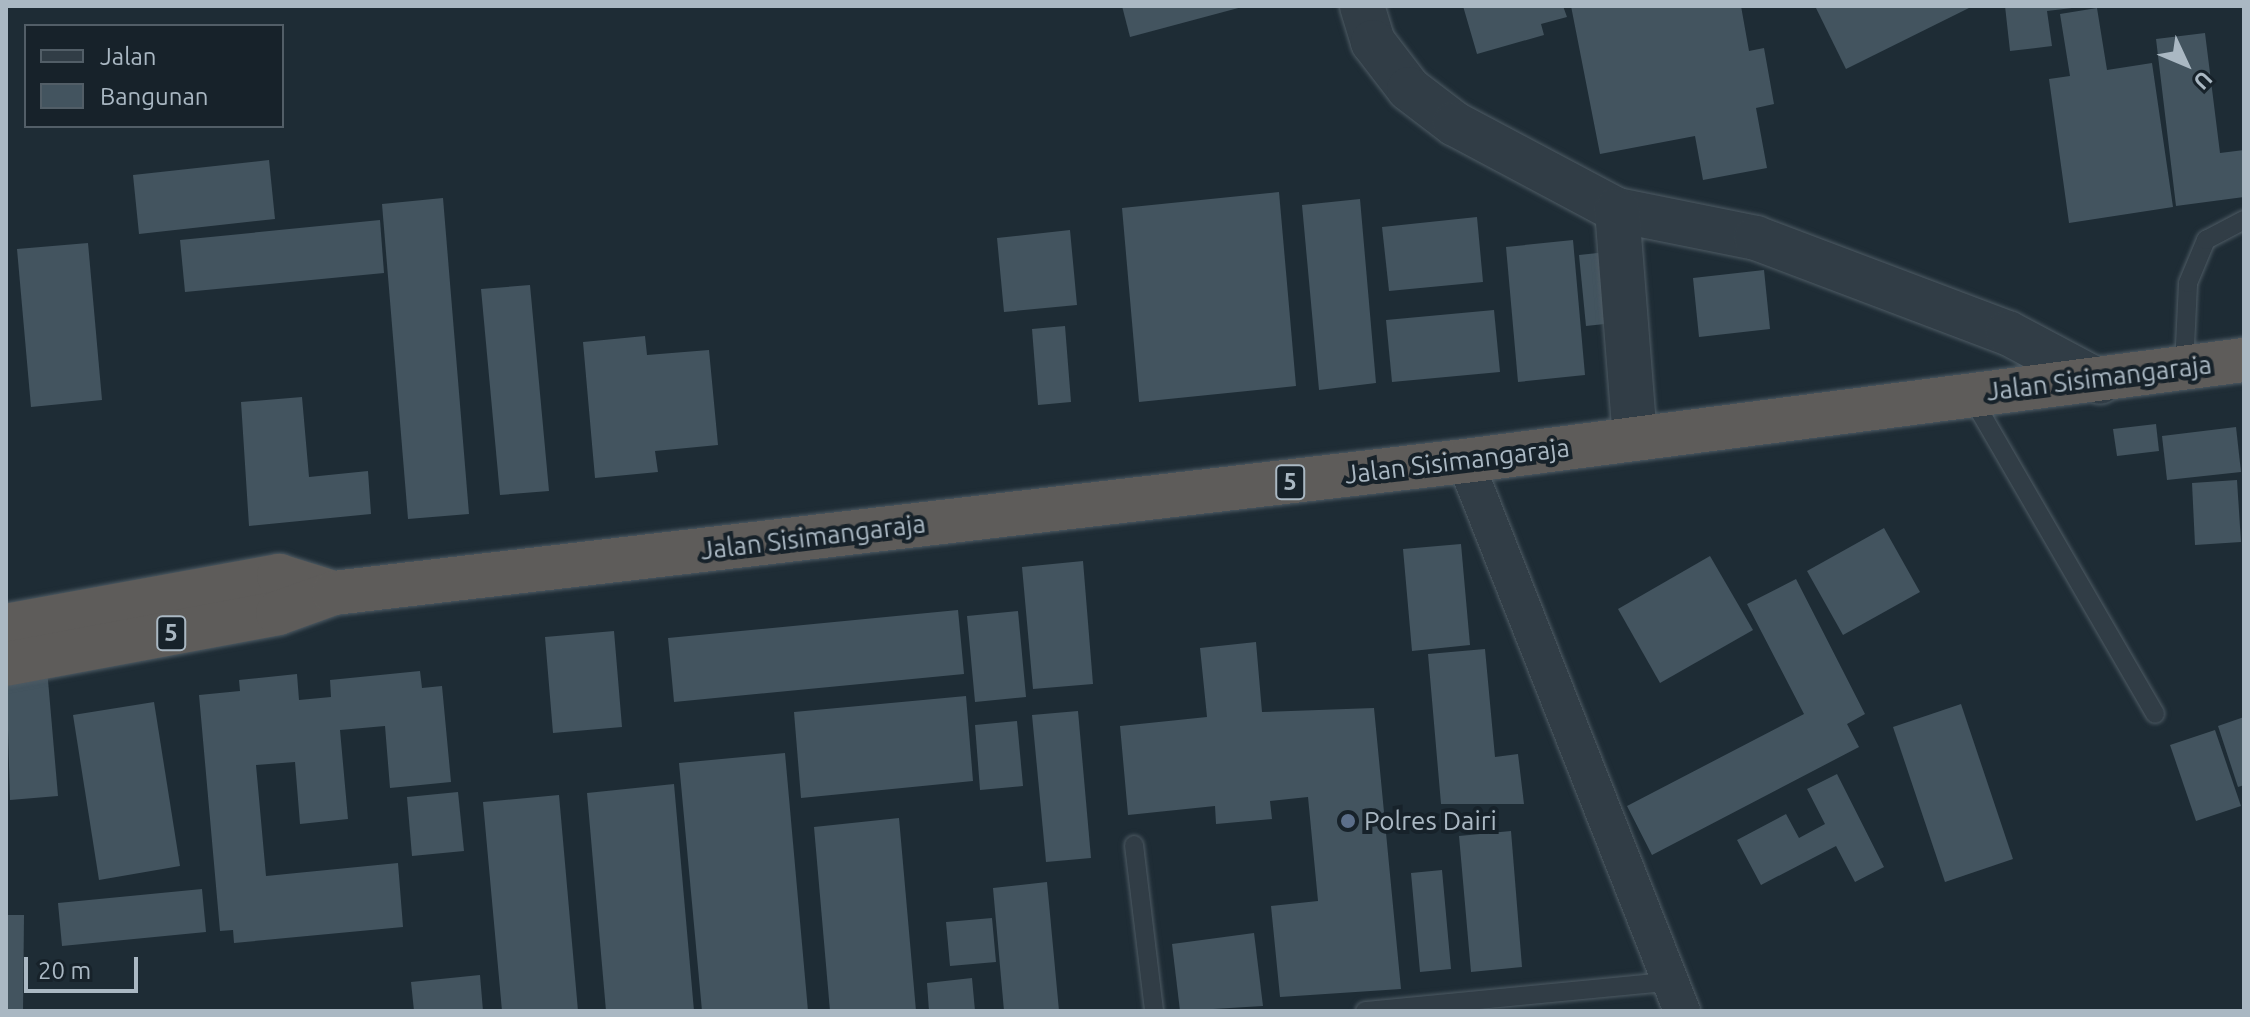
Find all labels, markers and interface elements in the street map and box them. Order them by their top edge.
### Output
legend [24,24,284,128]
north arrow [2146,24,2226,104]
text: Jalan [100,43,157,70]
text: U [2189,67,2218,95]
text: Bangunan [100,83,209,110]
street label: Jalan Sisimangaraja [1985,349,2213,407]
street label: Jalan Sisimangaraja [1343,432,1571,490]
road number: 5 [1274,462,1306,502]
street label: Jalan Sisimangaraja [699,508,927,566]
road number: 5 [155,613,187,653]
place label: Polres Dairi [1364,805,1497,837]
marker: Polres Dairi [1339,812,1357,830]
scale bar [28,941,142,991]
text: 20 m [38,957,91,984]

